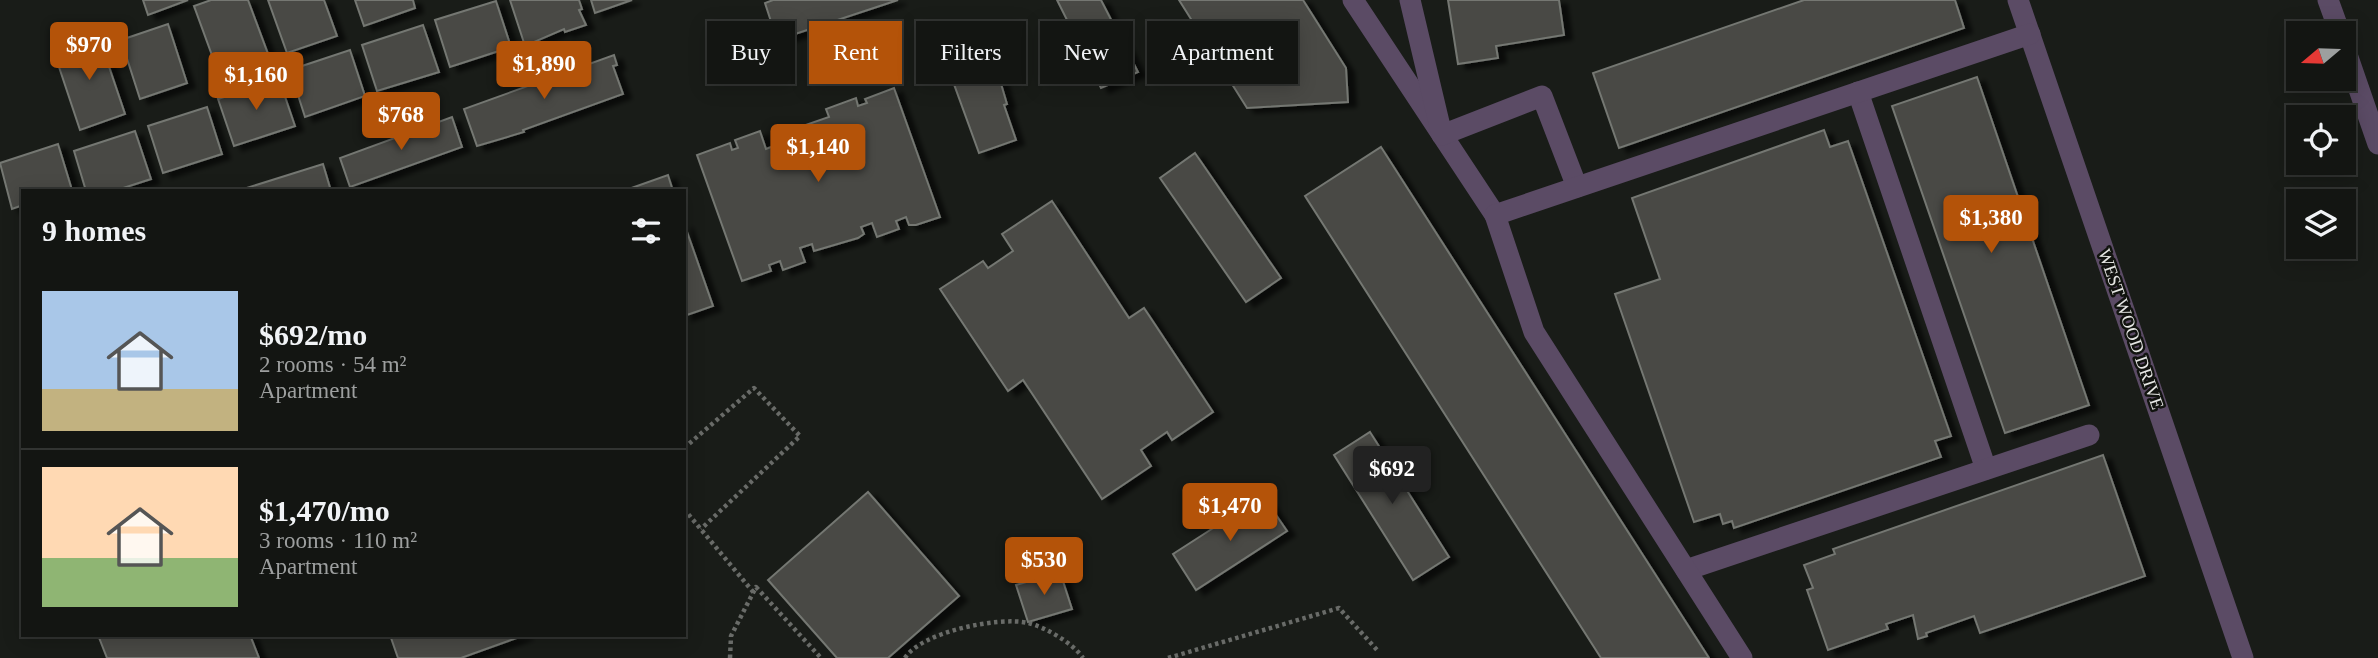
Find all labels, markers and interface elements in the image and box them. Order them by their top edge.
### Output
chip: Buy [707,21,795,84]
chip: Rent [809,21,902,84]
chip: Filters [916,21,1026,84]
chip: New [1040,21,1133,84]
chip: Apartment [1147,21,1298,84]
north arrow [2286,21,2356,91]
map controls [2286,21,2356,259]
pin: $970 [48,22,130,82]
text: $970 [66,32,112,57]
pin: $1,890 [487,42,601,101]
text: $1,890 [512,51,576,76]
pin: $1,160 [199,52,313,112]
text: $1,160 [224,62,288,87]
pin: $768 [360,92,442,152]
text: $768 [378,102,424,127]
button: locate [2286,105,2356,175]
pin: $1,140 [761,124,875,184]
text: $1,140 [786,134,850,159]
button: layers [2286,189,2356,259]
pin: $1,380 [1934,196,2048,255]
text: $1,380 [1959,205,2023,230]
icon: filters [627,212,665,250]
text: 9 homes [42,214,146,247]
street label: WEST WOOD DRIVE [2094,246,2168,412]
text: $692/mo [259,318,367,351]
icon: home [98,319,182,403]
text: 2 rooms · 54 m² [259,352,406,377]
text: Apartment [259,378,357,403]
pin: $692 [1351,447,1433,506]
text: $692 [1369,456,1415,481]
pin: $1,470 [1173,484,1287,543]
text: $1,470 [1198,493,1262,518]
text: $1,470/mo [259,494,390,527]
icon: home [98,495,182,579]
text: 3 rooms · 110 m² [259,528,417,553]
pin: $530 [1003,538,1085,597]
text: $530 [1021,547,1067,572]
text: Apartment [259,554,357,579]

